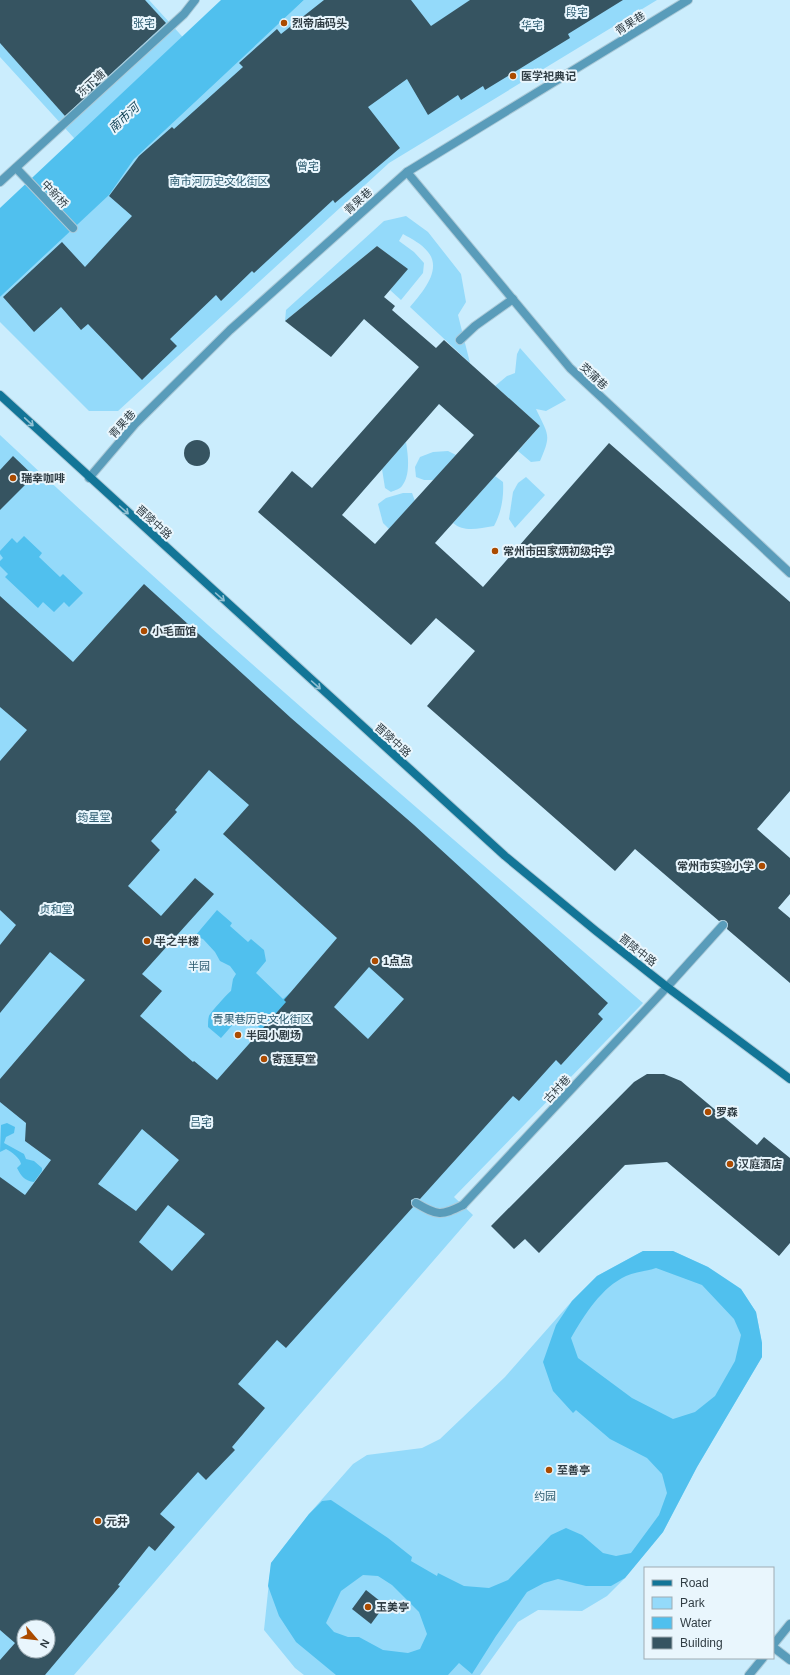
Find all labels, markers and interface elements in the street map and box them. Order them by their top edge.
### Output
park label: 段宅 [566,6,588,18]
street label: 青果巷 [613,9,647,37]
park label: 张宅 [133,17,155,29]
place label: 烈帝庙码头 [292,17,347,29]
marker: 烈帝庙码头 [279,18,289,28]
park label: 华宅 [521,19,543,31]
street label: 东下塘 [75,68,107,98]
place label: 医学祀典记 [521,70,576,82]
marker: 医学祀典记 [508,71,518,81]
water label: 南市河 [106,99,143,135]
park label: 曾宅 [297,160,319,172]
park label: 南市河历史文化街区 [170,175,269,187]
street label: 中新桥 [39,178,71,210]
street label: 青果巷 [342,186,374,216]
street label: 茭蒲巷 [578,360,610,392]
street label: 青果巷 [107,408,137,440]
one-way arrow [23,417,34,426]
place label: 瑞幸咖啡 [21,472,65,484]
marker: 瑞幸咖啡 [8,473,18,483]
street label: 晋陵中路 [134,503,174,541]
one-way arrow [119,505,129,514]
place label: 常州市田家炳初级中学 [503,545,613,557]
marker: 常州市田家炳初级中学 [490,546,500,556]
one-way arrow [215,593,225,602]
place label: 小毛面馆 [152,625,196,637]
marker: 小毛面馆 [139,626,149,636]
one-way arrow [311,680,321,689]
street label: 晋陵中路 [373,721,413,759]
park label: 筠星堂 [78,811,111,823]
place label: 常州市实验小学 [677,860,754,872]
marker: 常州市实验小学 [757,861,767,871]
park label: 贞和堂 [40,903,73,915]
street label: 晋陵中路 [617,932,659,968]
place label: 半之半楼 [155,935,199,947]
marker: 半之半楼 [142,936,152,946]
place label: 1点点 [383,955,411,967]
marker: 1点点 [370,956,380,966]
park label: 半园 [188,960,210,972]
park label: 青果巷历史文化街区 [213,1013,312,1025]
place label: 半园小剧场 [246,1029,301,1041]
marker: 半园小剧场 [233,1030,243,1040]
place label: 寄莲草堂 [272,1053,316,1065]
marker: 寄莲草堂 [259,1054,269,1064]
street label: 古村巷 [541,1073,573,1105]
place label: 罗森 [716,1106,738,1118]
marker: 罗森 [703,1107,713,1117]
park label: 吕宅 [190,1116,212,1128]
place label: 汉庭酒店 [738,1158,782,1170]
marker: 汉庭酒店 [725,1159,735,1169]
place label: 至善亭 [557,1464,590,1476]
marker: 至善亭 [544,1465,554,1475]
park label: 约园 [534,1490,556,1502]
place label: 元井 [106,1515,128,1527]
marker: 元井 [93,1516,103,1526]
legend [644,1567,774,1659]
text: Road [680,1576,709,1590]
text: Park [680,1596,706,1610]
place label: 玉美亭 [376,1601,409,1613]
marker: 玉美亭 [363,1602,373,1612]
text: Water [680,1616,712,1630]
north arrow [16,1619,56,1659]
text: Building [680,1636,723,1650]
text: N [38,1637,52,1650]

